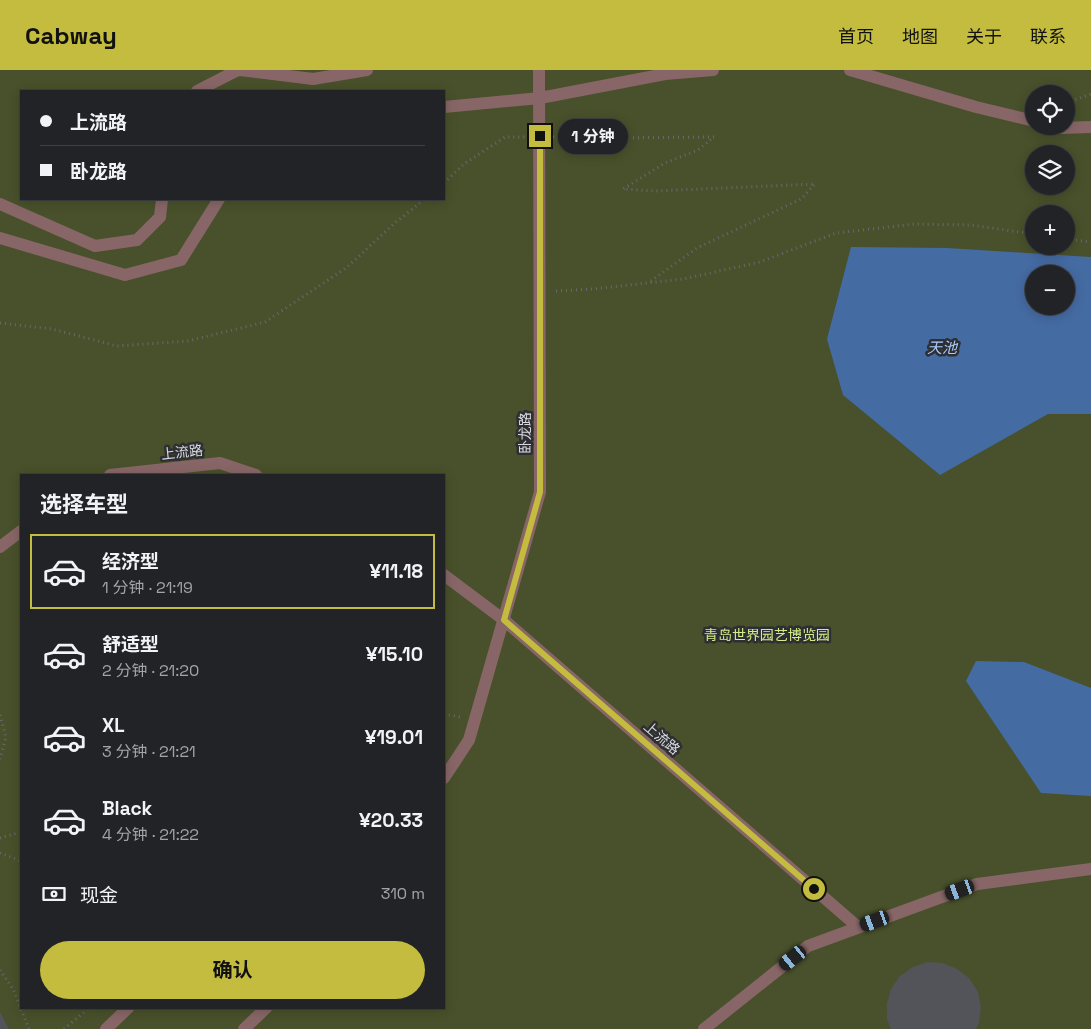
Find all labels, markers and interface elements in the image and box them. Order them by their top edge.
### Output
text: Cabway [25,20,117,51]
text: 首页 [838,25,874,48]
text: 地图 [902,25,938,48]
text: 关于 [966,25,1002,48]
text: 联系 [1030,25,1066,48]
map controls [1025,85,1075,315]
button: locate [1025,85,1075,135]
text: 上流路 [70,110,127,135]
callout: 1 分钟 [558,118,628,154]
route end [529,125,551,147]
text: 1 分钟 [571,126,615,147]
button: layers [1025,145,1075,195]
text: 卧龙路 [70,159,127,184]
button: + [1025,205,1075,255]
button: − [1025,265,1075,315]
water label: 天池 [927,338,959,357]
street label: 卧龙路 [516,412,534,454]
street label: 上流路 [160,441,204,463]
text: 选择车型 [40,490,128,518]
icon: car [42,549,87,594]
text: 经济型 [102,549,159,574]
text: ¥11.18 [369,559,423,584]
text: 1 分钟 · 21:19 [102,577,193,598]
park label: 青岛世界园艺博览园 [704,626,830,644]
icon: car [42,632,87,677]
text: 舒适型 [102,632,159,657]
text: ¥15.10 [366,642,423,667]
text: 2 分钟 · 21:20 [102,660,199,681]
text: XL [102,713,125,738]
icon: car [42,715,87,760]
street label: 上流路 [640,717,684,759]
text: ¥19.01 [365,725,423,750]
text: 3 分钟 · 21:21 [102,741,196,762]
text: Black [102,796,152,821]
icon: car [42,798,87,843]
text: ¥20.33 [359,808,423,833]
text: 4 分钟 · 21:22 [102,824,199,845]
route start [803,878,825,900]
car [943,878,976,902]
icon: cash [40,880,68,908]
text: 现金 [80,883,118,908]
text: 310 m [381,883,425,904]
car [858,909,891,933]
button: 确认 [40,941,425,999]
car [776,943,809,973]

